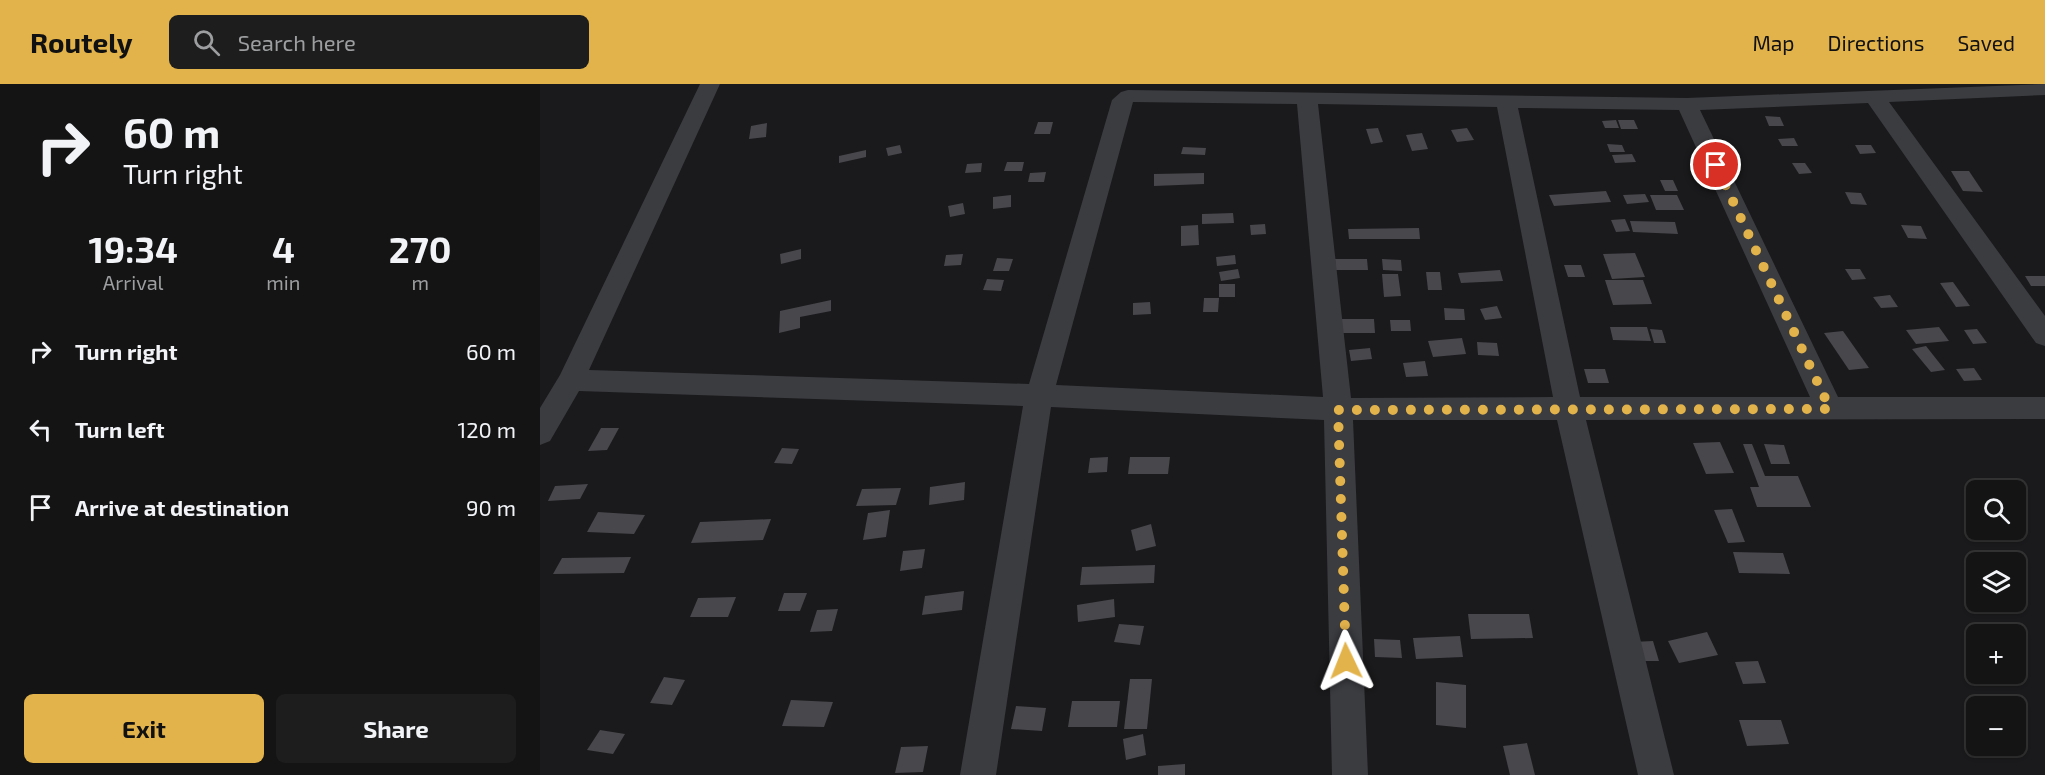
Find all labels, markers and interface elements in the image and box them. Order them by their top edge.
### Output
search box [169,15,589,69]
text: Routely [30,25,133,59]
icon: search [190,26,223,59]
text: Search here [238,29,356,55]
text: Map [1752,30,1795,55]
text: Directions [1828,30,1924,55]
text: Saved [1957,30,2015,55]
text: 60 m [123,106,220,156]
icon: right [24,108,102,186]
pin [1690,139,1741,190]
icon: arrive [1699,148,1732,181]
text: Turn right [123,157,243,189]
text: 19:34 [88,227,178,270]
text: 4 [272,227,295,270]
text: 270 [389,227,452,270]
text: Arrival [103,270,164,294]
text: min [266,270,300,294]
text: m [411,270,429,294]
icon: right [24,335,57,368]
text: Turn right [75,338,177,364]
text: 60 m [466,338,516,364]
icon: left [24,413,57,446]
text: Turn left [75,416,164,442]
text: 120 m [457,416,516,442]
map controls [1966,480,2026,756]
button: search [1966,480,2026,540]
icon: arrive [24,491,57,524]
text: Arrive at destination [75,494,289,520]
text: 90 m [466,494,516,520]
button: layers [1966,552,2026,612]
button: + [1966,624,2026,684]
position arrow [1314,629,1378,693]
button: Exit [24,694,264,763]
button: Share [276,694,516,763]
button: − [1966,696,2026,756]

